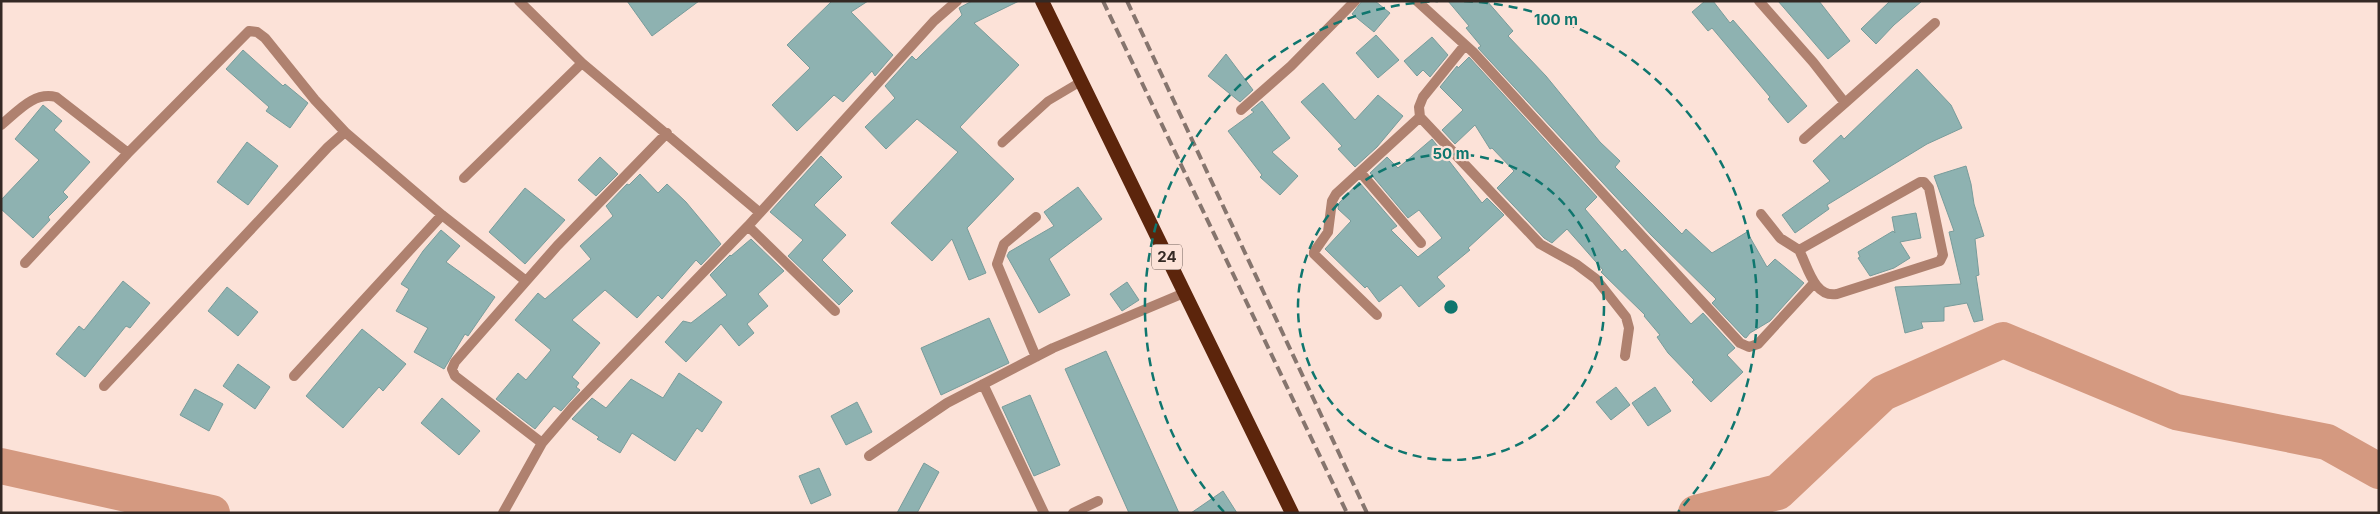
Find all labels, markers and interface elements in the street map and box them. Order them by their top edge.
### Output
text: 100 m [1534,10,1578,29]
text: 50 m [1433,144,1469,163]
road number: 24 [1152,244,1182,270]
centre of rings [1442,298,1460,316]

